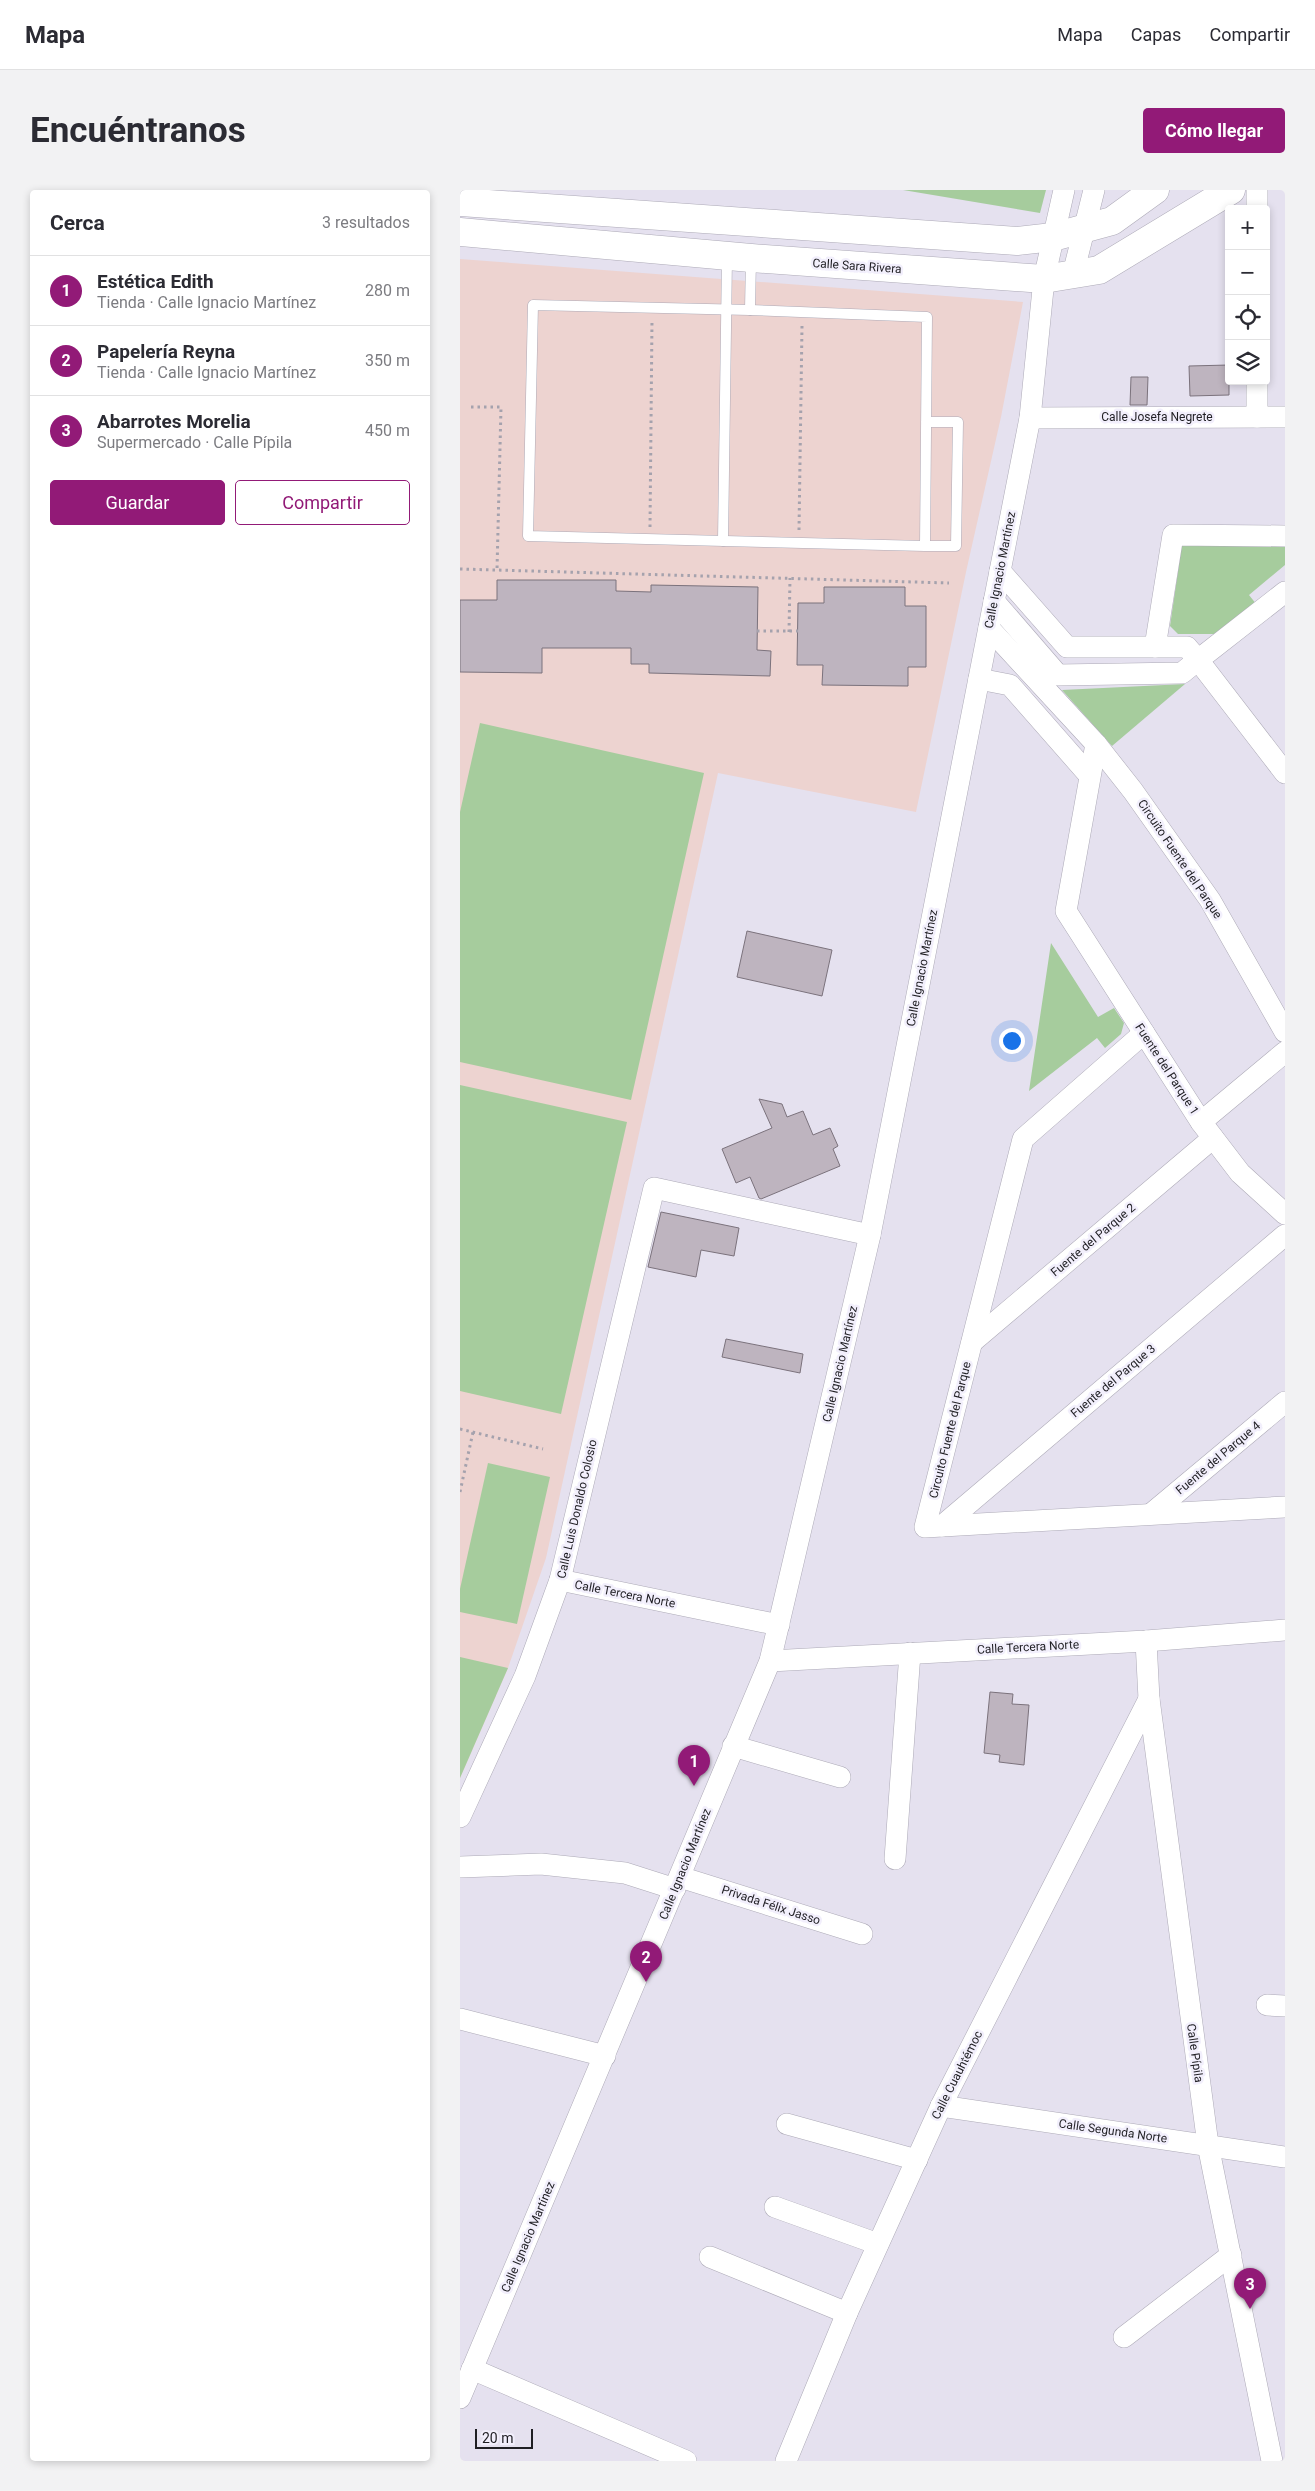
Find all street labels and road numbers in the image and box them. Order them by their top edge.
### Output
street label: Calle Sara Rivera [812,256,902,276]
street label: Calle Josefa Negrete [1101,410,1213,424]
street label: Calle Ignacio Martínez [982,510,1018,630]
street label: Circuito Fuente del Parque [1135,797,1225,921]
street label: Calle Ignacio Martínez [904,908,940,1028]
street label: Fuente del Parque 1 [1132,1021,1202,1117]
street label: Fuente del Parque 2 [1048,1200,1138,1279]
street label: Calle Ignacio Martínez [820,1304,860,1424]
street label: Fuente del Parque 3 [1068,1342,1158,1420]
street label: Circuito Fuente del Parque [926,1360,974,1500]
street label: Fuente del Parque 4 [1173,1418,1263,1497]
street label: Calle Luis Donaldo Colosio [554,1438,600,1580]
street label: Calle Tercera Norte [573,1577,677,1611]
street label: Calle Tercera Norte [977,1637,1079,1657]
street label: Calle Ignacio Martínez [656,1806,714,1922]
street label: Privada Félix Jasso [720,1882,822,1928]
street label: Calle Pípila [1184,2023,1206,2083]
street label: Calle Cuauhtémoc [929,2028,985,2122]
street label: Calle Segunda Norte [1058,2116,1168,2146]
street label: Calle Ignacio Martínez [498,2180,558,2294]

